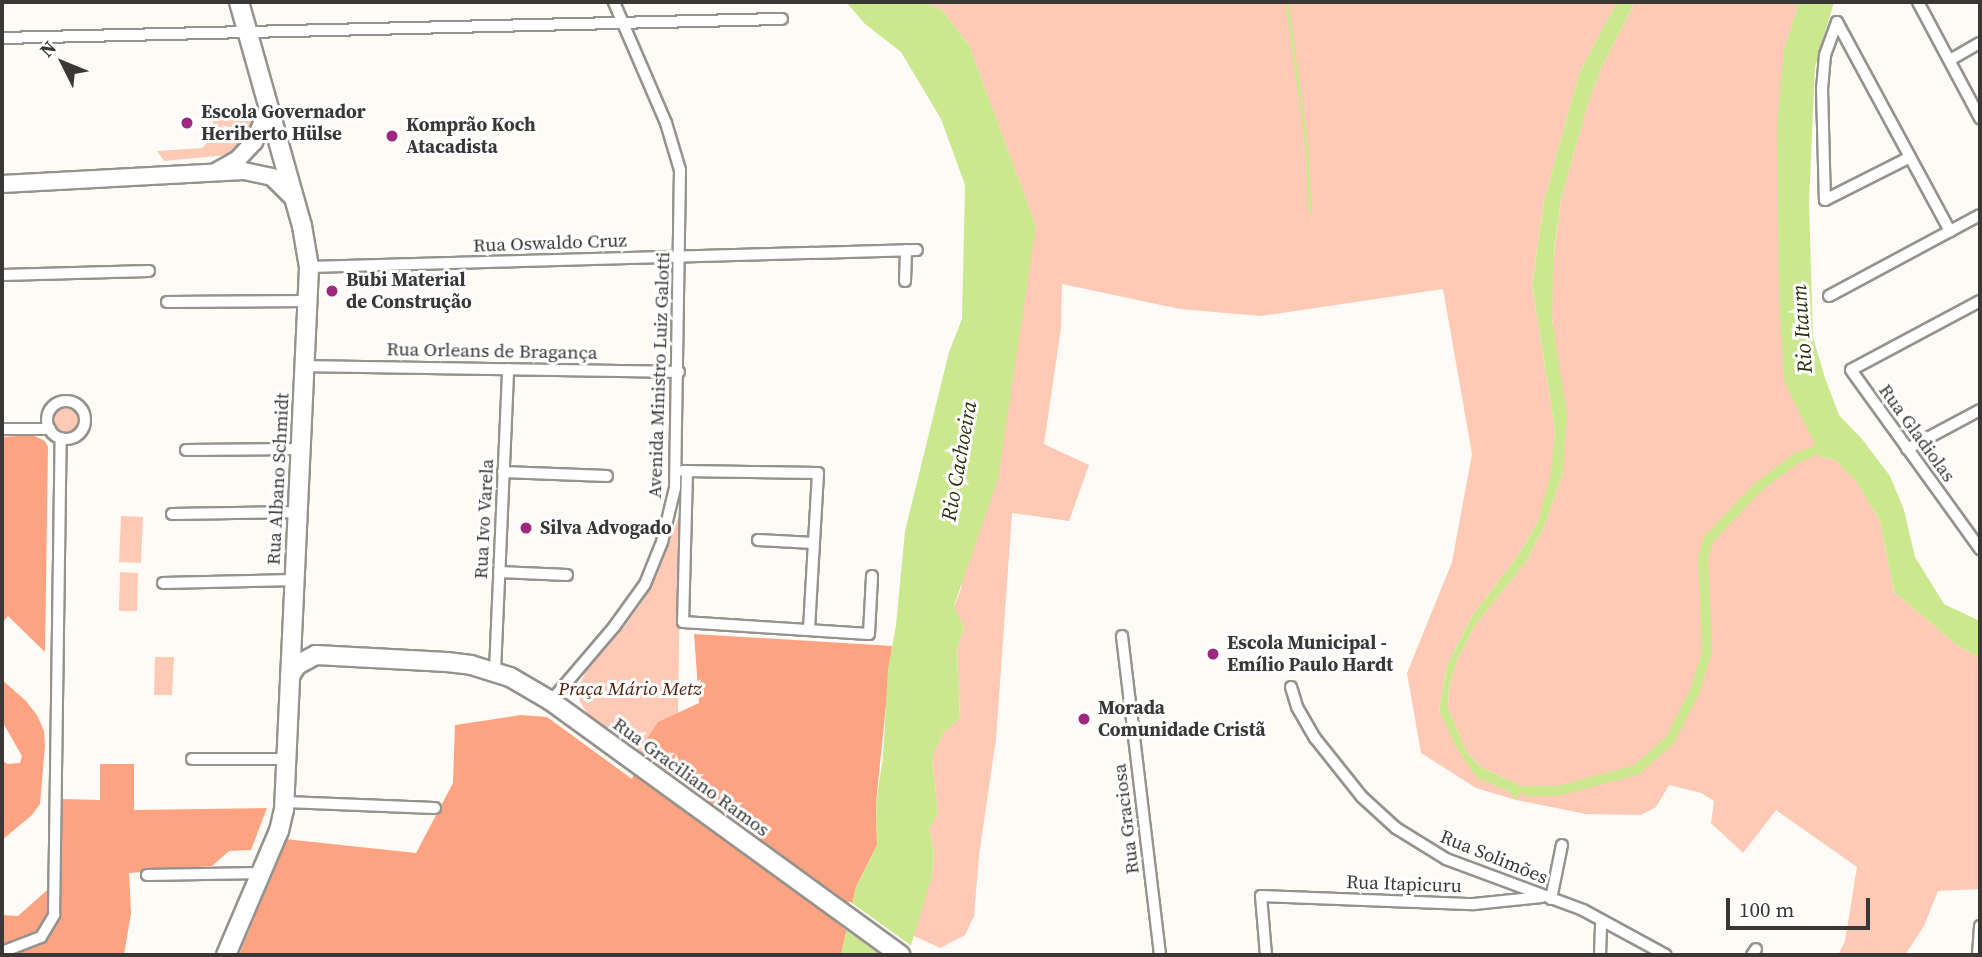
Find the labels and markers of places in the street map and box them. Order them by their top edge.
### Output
place label: Escola Governador Heriberto Hülse [201,101,366,145]
place label: Komprão Koch Atacadista [406,114,536,158]
marker: Escola Governador Heriberto Hülse [179,115,195,131]
marker: Komprão Koch Atacadista [384,128,400,144]
place label: Bubi Material de Construção [346,269,472,313]
marker: Bubi Material de Construção [324,283,340,299]
place label: Silva Advogado [540,517,672,539]
marker: Silva Advogado [518,520,534,536]
place label: Escola Municipal - Emílio Paulo Hardt [1227,632,1393,676]
marker: Escola Municipal - Emílio Paulo Hardt [1205,646,1221,662]
place label: Morada Comunidade Cristã [1098,697,1266,741]
marker: Morada Comunidade Cristã [1076,711,1092,727]

